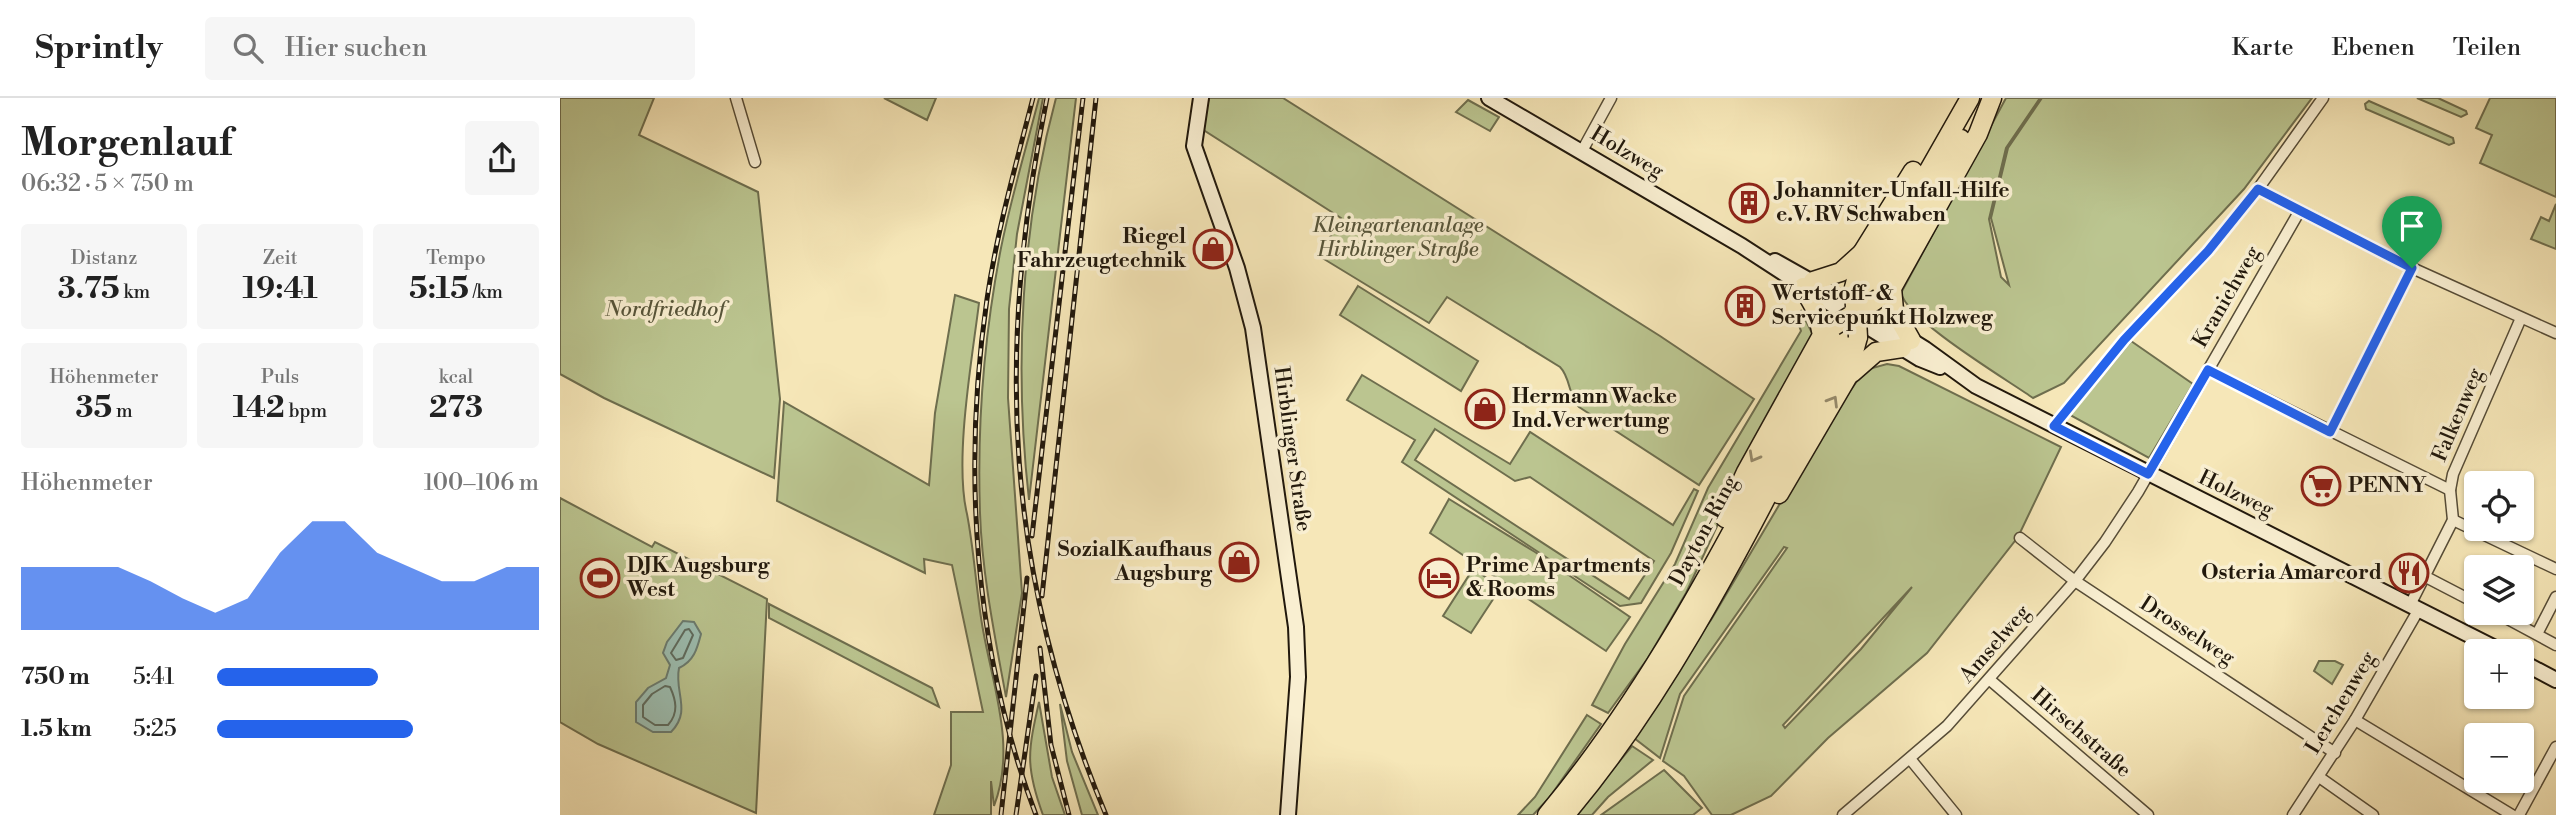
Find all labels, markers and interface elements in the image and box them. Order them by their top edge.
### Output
search box [205,17,695,80]
text: Sprintly [35,28,163,69]
icon: search [229,29,267,67]
text: Hier suchen [285,32,427,64]
text: Karte [2232,33,2294,63]
text: Ebenen [2332,33,2415,63]
text: Teilen [2453,33,2521,63]
text: Morgenlauf [21,120,232,167]
button: share [465,121,539,195]
street label: Holzweg [1586,121,1668,185]
text: 06:32 · 5 × 750 m [21,170,194,198]
place label: Johanniter-Unfall-Hilfe e.V. RV Schwaben [1773,178,2009,228]
building icon: Johanniter-Unfall-Hilfe e.V. RV Schwaben [1728,182,1770,224]
pin [2382,196,2442,268]
icon: arrive [2393,207,2431,245]
park label: Kleingartenanlage Hirblinger Straße [1312,213,1484,263]
place label: Riegel Fahrzeugtechnik [1017,224,1187,274]
shop icon: Riegel Fahrzeugtechnik [1192,228,1234,270]
street label: Kranichweg [2187,241,2267,352]
text: Distanz [71,246,137,270]
text: Zeit [263,246,297,270]
text: Tempo [426,246,486,270]
text: 3.75 [58,270,120,308]
text: 19:41 [242,270,318,308]
text: 5:15 [409,270,469,308]
text: km [120,280,150,304]
text: /km [469,280,503,304]
place label: Wertstoff- & Servicepunkt Holzweg [1771,281,1994,331]
building icon: Wertstoff- & Servicepunkt Holzweg [1724,285,1766,327]
park label: Nordfriedhof [604,297,730,323]
street label: Falkenweg [2427,364,2489,466]
text: Höhenmeter [50,365,158,389]
text: Puls [261,365,299,389]
text: kcal [439,365,473,389]
street label: Hirblinger Straße [1268,365,1316,533]
place label: Hermann Wacke Ind.Verwertung [1512,384,1677,434]
shop icon: Hermann Wacke Ind.Verwertung [1464,388,1506,430]
text: 35 [75,389,112,427]
text: 142 [233,389,285,427]
text: 273 [429,389,483,427]
one-way arrow [1825,395,1838,408]
text: m [112,399,133,423]
text: bpm [285,399,327,423]
one-way arrow [1749,449,1762,462]
street label: Holzweg [2194,465,2278,523]
supermarket icon: PENNY [2300,465,2342,507]
text: Höhenmeter [21,469,153,497]
text: 100–106 m [424,469,539,497]
street label: Dayton-Ring [1664,471,1744,591]
map controls [2464,471,2534,793]
button: locate [2464,471,2534,541]
place label: PENNY [2348,473,2427,499]
place label: SozialKaufhaus Augsburg [1058,537,1213,587]
shop icon: SozialKaufhaus Augsburg [1218,541,1260,583]
restaurant icon: Osteria Amarcord [2388,552,2430,594]
place label: DJK Augsburg West [626,553,771,603]
place label: Prime Apartments & Rooms [1466,553,1650,603]
button: layers [2464,555,2534,625]
sports icon: DJK Augsburg West [579,557,621,599]
hotel icon: Prime Apartments & Rooms [1418,557,1460,599]
place label: Osteria Amarcord [2201,560,2382,586]
street label: Drosselweg [2135,591,2239,671]
street label: Amselweg [1953,600,2036,689]
button: + [2464,639,2534,709]
street label: Lerchenweg [2300,647,2382,759]
text: 750 m [21,663,90,691]
text: 5:41 [133,663,174,691]
street label: Hirschstraße [2026,683,2136,783]
text: 1.5 km [21,715,92,743]
text: 5:25 [133,715,177,743]
button: − [2464,723,2534,793]

